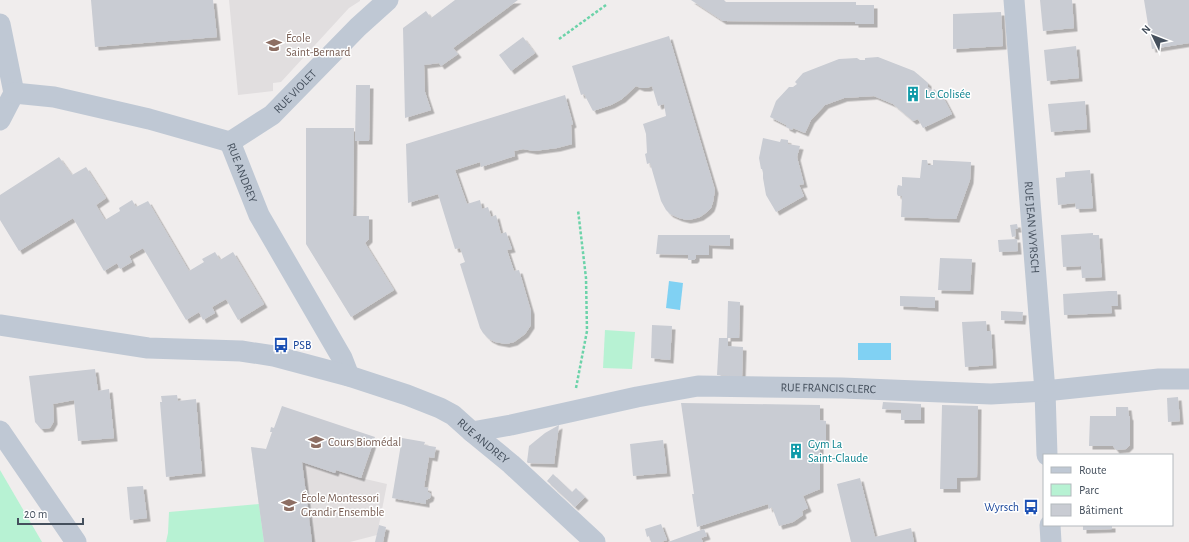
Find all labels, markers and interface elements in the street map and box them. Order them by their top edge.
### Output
north arrow [1133,16,1173,56]
text: N [1139,23,1153,36]
place label: École Saint-Bernard [286,31,350,58]
school or university icon: École Saint-Bernard [265,36,283,54]
street label: RUE VIOLET [271,67,319,116]
building icon: Le Colisée [904,85,922,103]
place label: Le Colisée [925,88,971,100]
street label: RUE ANDREY [225,141,260,205]
street label: RUE JEAN WYRSCH [1022,181,1042,274]
bus stop icon: PSB [272,336,290,354]
place label: PSB [293,339,311,351]
street label: RUE FRANCIS CLERC [780,381,876,395]
street label: RUE ANDREY [455,416,512,466]
school or university icon: Cours Biomédal [307,433,325,451]
place label: Cours Biomédal [328,436,401,448]
place label: Gym La Saint-Claude [808,438,868,464]
building icon: Gym La Saint-Claude [787,442,805,460]
legend [1043,454,1173,526]
text: Route [1079,464,1106,476]
text: Parc [1079,484,1099,496]
place label: École Montessori Grandir Ensemble [301,491,384,518]
school or university icon: École Montessori Grandir Ensemble [280,496,298,514]
bus stop icon: Wyrsch [1022,498,1040,516]
scale bar [18,500,83,526]
place label: Wyrsch [984,501,1019,514]
text: Bâtiment [1079,504,1123,516]
text: 20 m [24,508,47,520]

